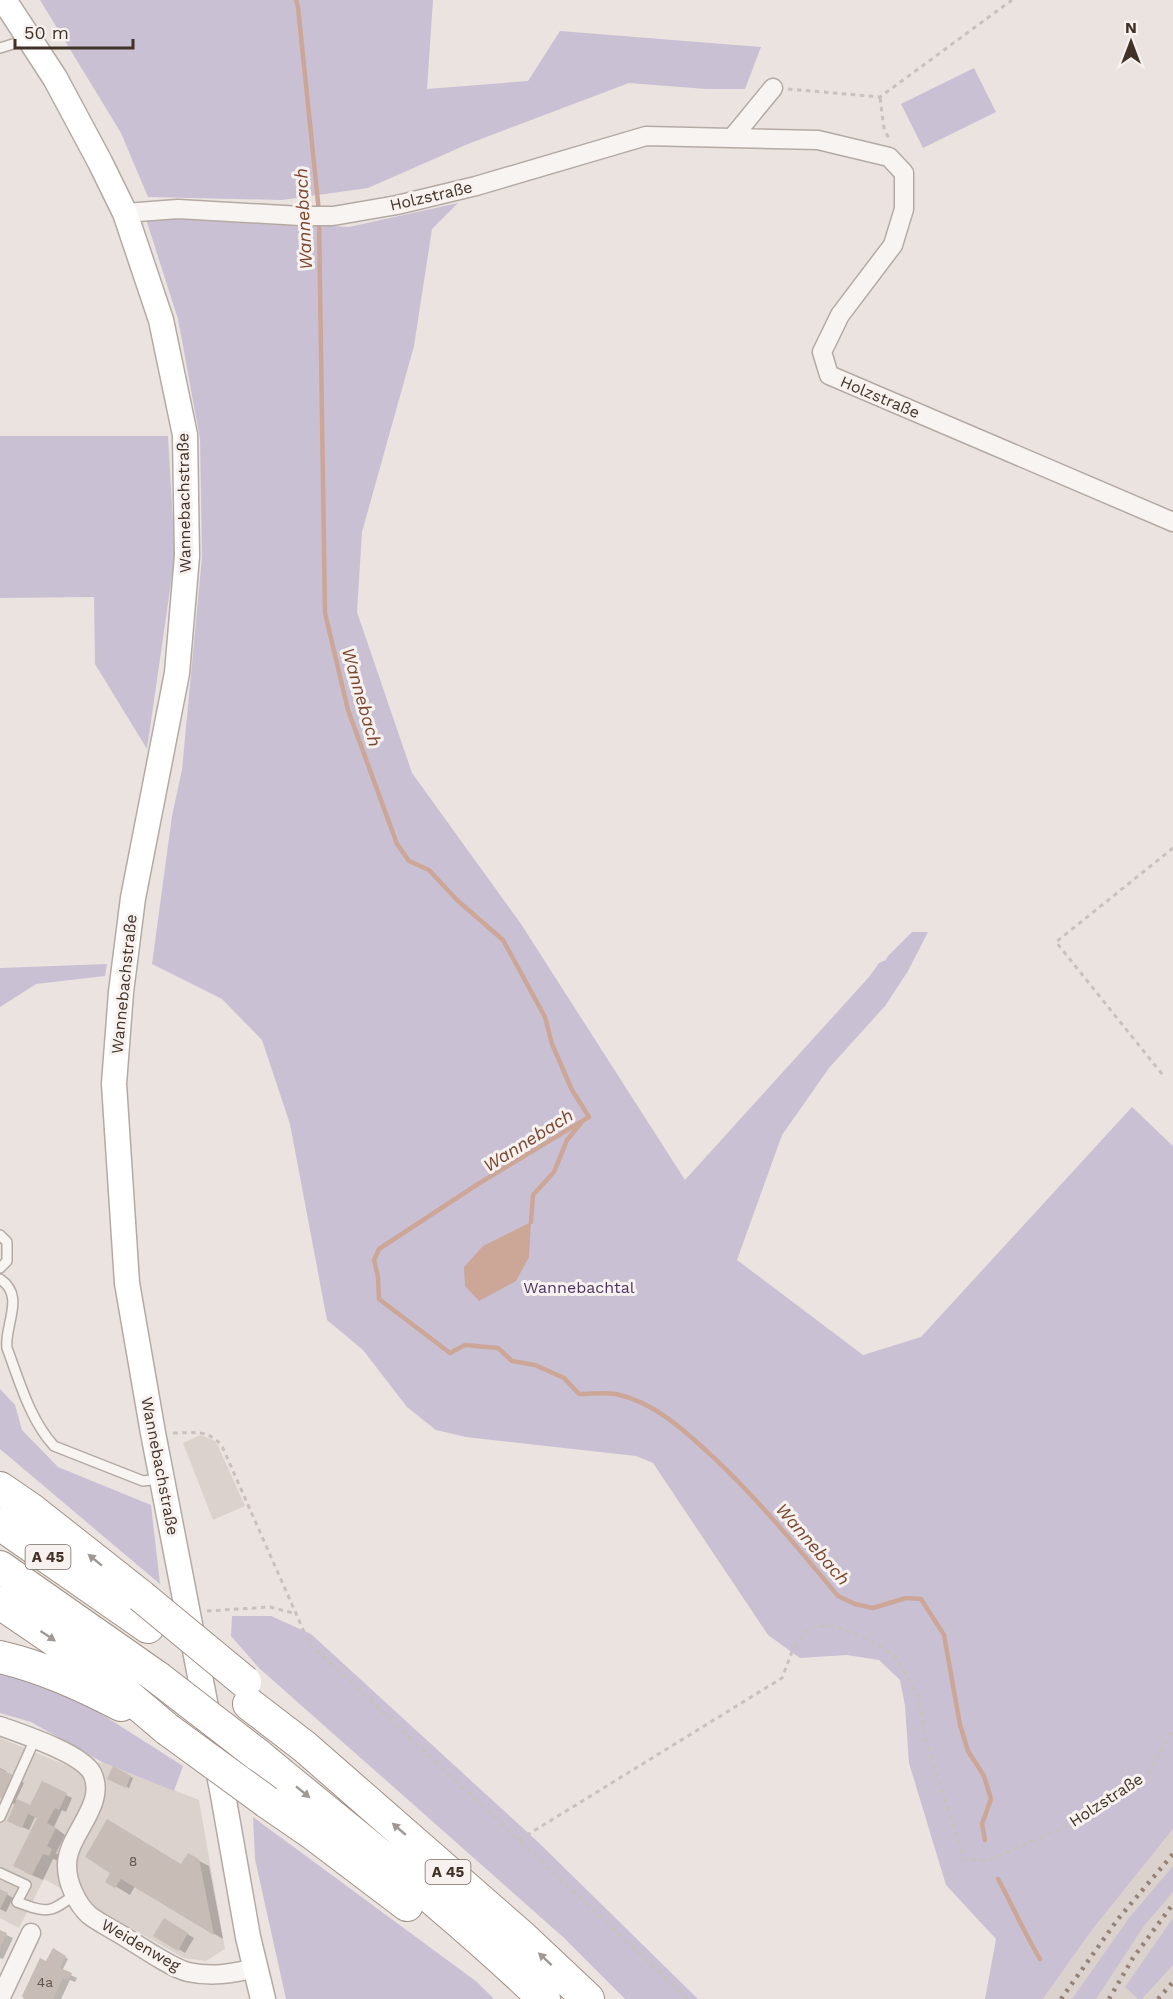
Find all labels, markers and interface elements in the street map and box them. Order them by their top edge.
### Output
scale bar [15,12,134,50]
north arrow [1101,12,1161,72]
text: N [1125,18,1137,37]
text: 50 m [24,22,69,43]
water label: Wannebach [290,168,316,270]
street label: Holzstraße [388,177,474,215]
street label: Holzstraße [838,372,922,422]
street label: Wannebachstraße [173,433,195,573]
water label: Wannebach [338,645,386,749]
street label: Wannebachstraße [107,913,141,1055]
water label: Wannebach [479,1104,577,1176]
park label: Wannebachtal [523,1278,635,1297]
street label: Wannebachstraße [137,1395,183,1537]
water label: Wannebach [772,1499,854,1589]
road number: A 45 [26,1545,70,1569]
one-way arrow [87,1553,103,1566]
one-way arrow [40,1630,56,1642]
street label: Holzstraße [1065,1769,1147,1831]
one-way arrow [295,1786,311,1799]
one-way arrow [392,1823,407,1836]
house number: 8 [129,1853,137,1869]
road number: A 45 [426,1860,470,1884]
street label: Weidenweg [98,1915,184,1976]
one-way arrow [538,1953,553,1966]
house number: 4a [37,1974,53,1990]

